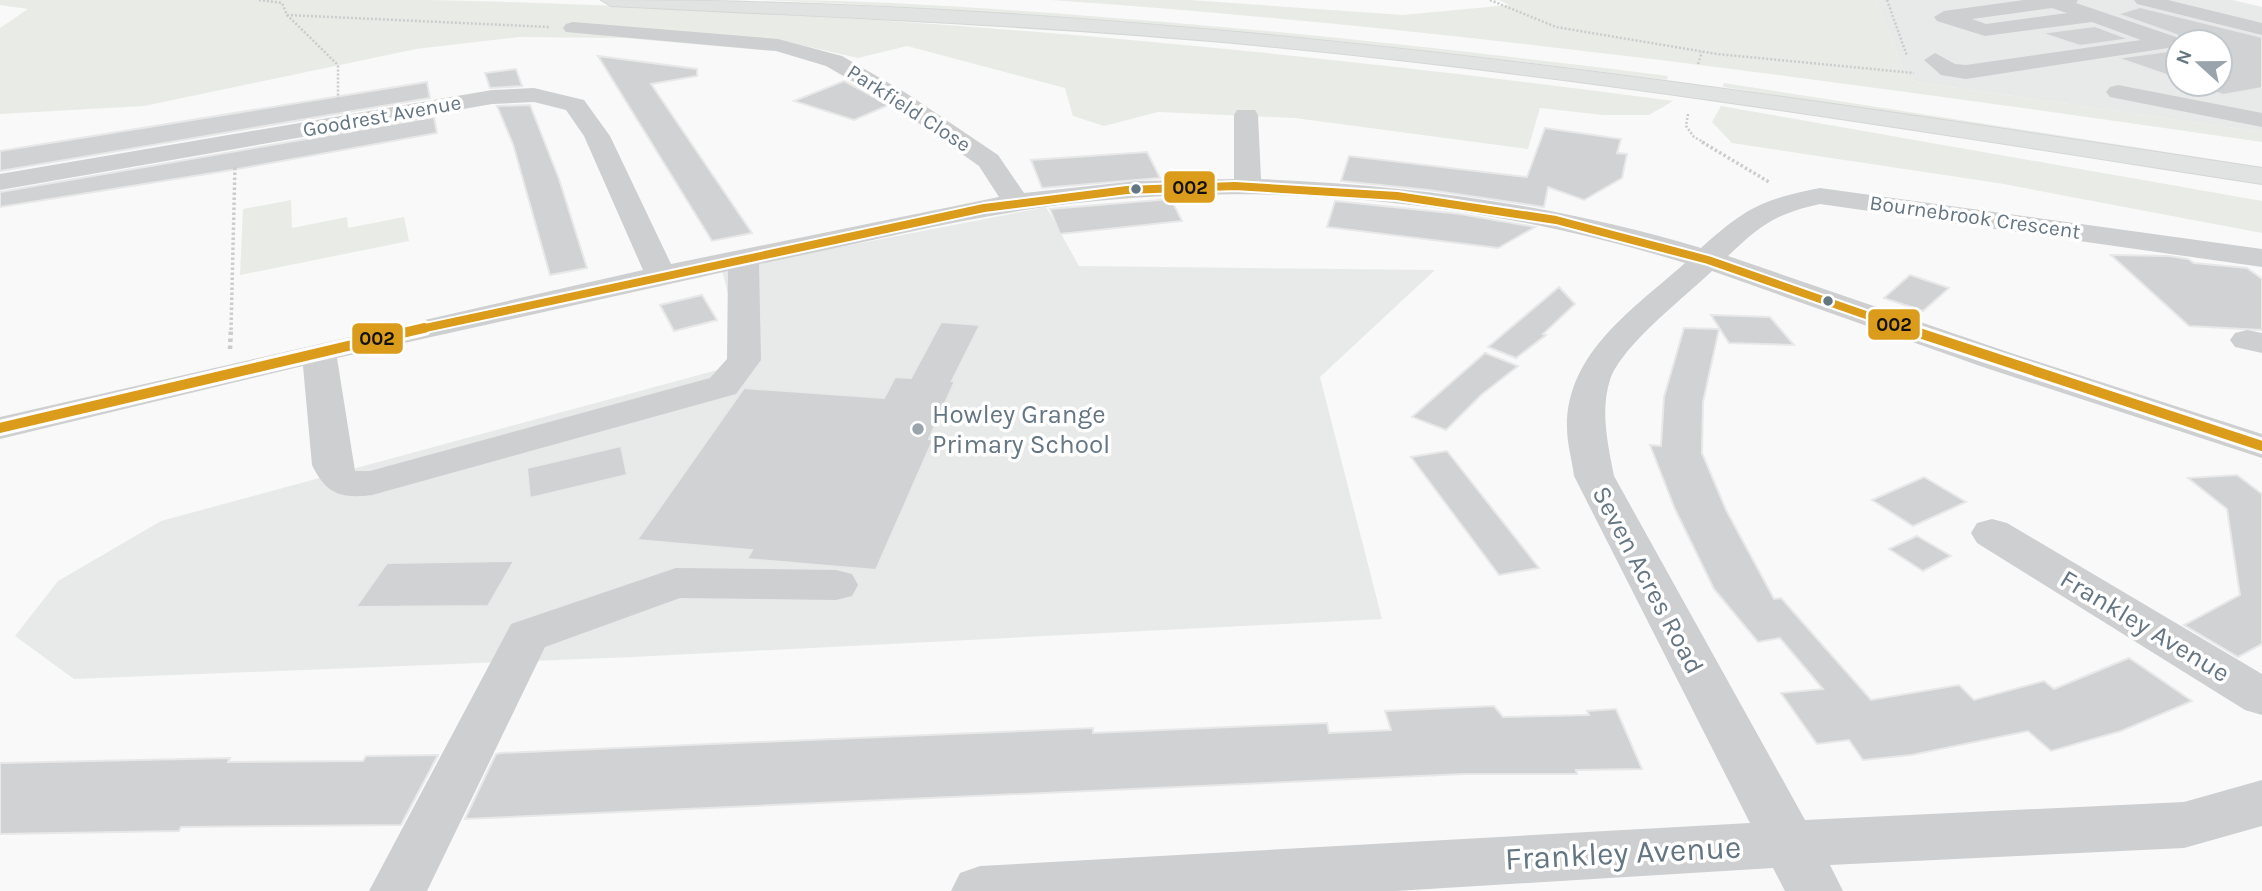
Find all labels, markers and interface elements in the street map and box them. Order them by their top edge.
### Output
north arrow [2164,28,2234,98]
text: N [2171,47,2197,68]
street label: Parkfield Close [843,59,975,157]
street label: Goodrest Avenue [301,90,463,142]
line badge: 002 [1163,170,1216,204]
text: 002 [1172,177,1208,199]
unlabelled marker [1129,182,1143,196]
street label: Bournebrook Crescent [1868,190,2082,244]
unlabelled marker [1821,294,1835,308]
line badge: 002 [1867,308,1921,341]
text: 002 [1876,314,1912,336]
line badge: 002 [351,322,404,355]
text: 002 [359,328,395,350]
place label: Howley Grange Primary School [932,399,1110,460]
marker: Howley Grange Primary School [910,421,926,437]
street label: Seven Acres Road [1585,481,1711,679]
street label: Frankley Avenue [2055,563,2235,689]
street label: Frankley Avenue [1504,828,1742,878]

